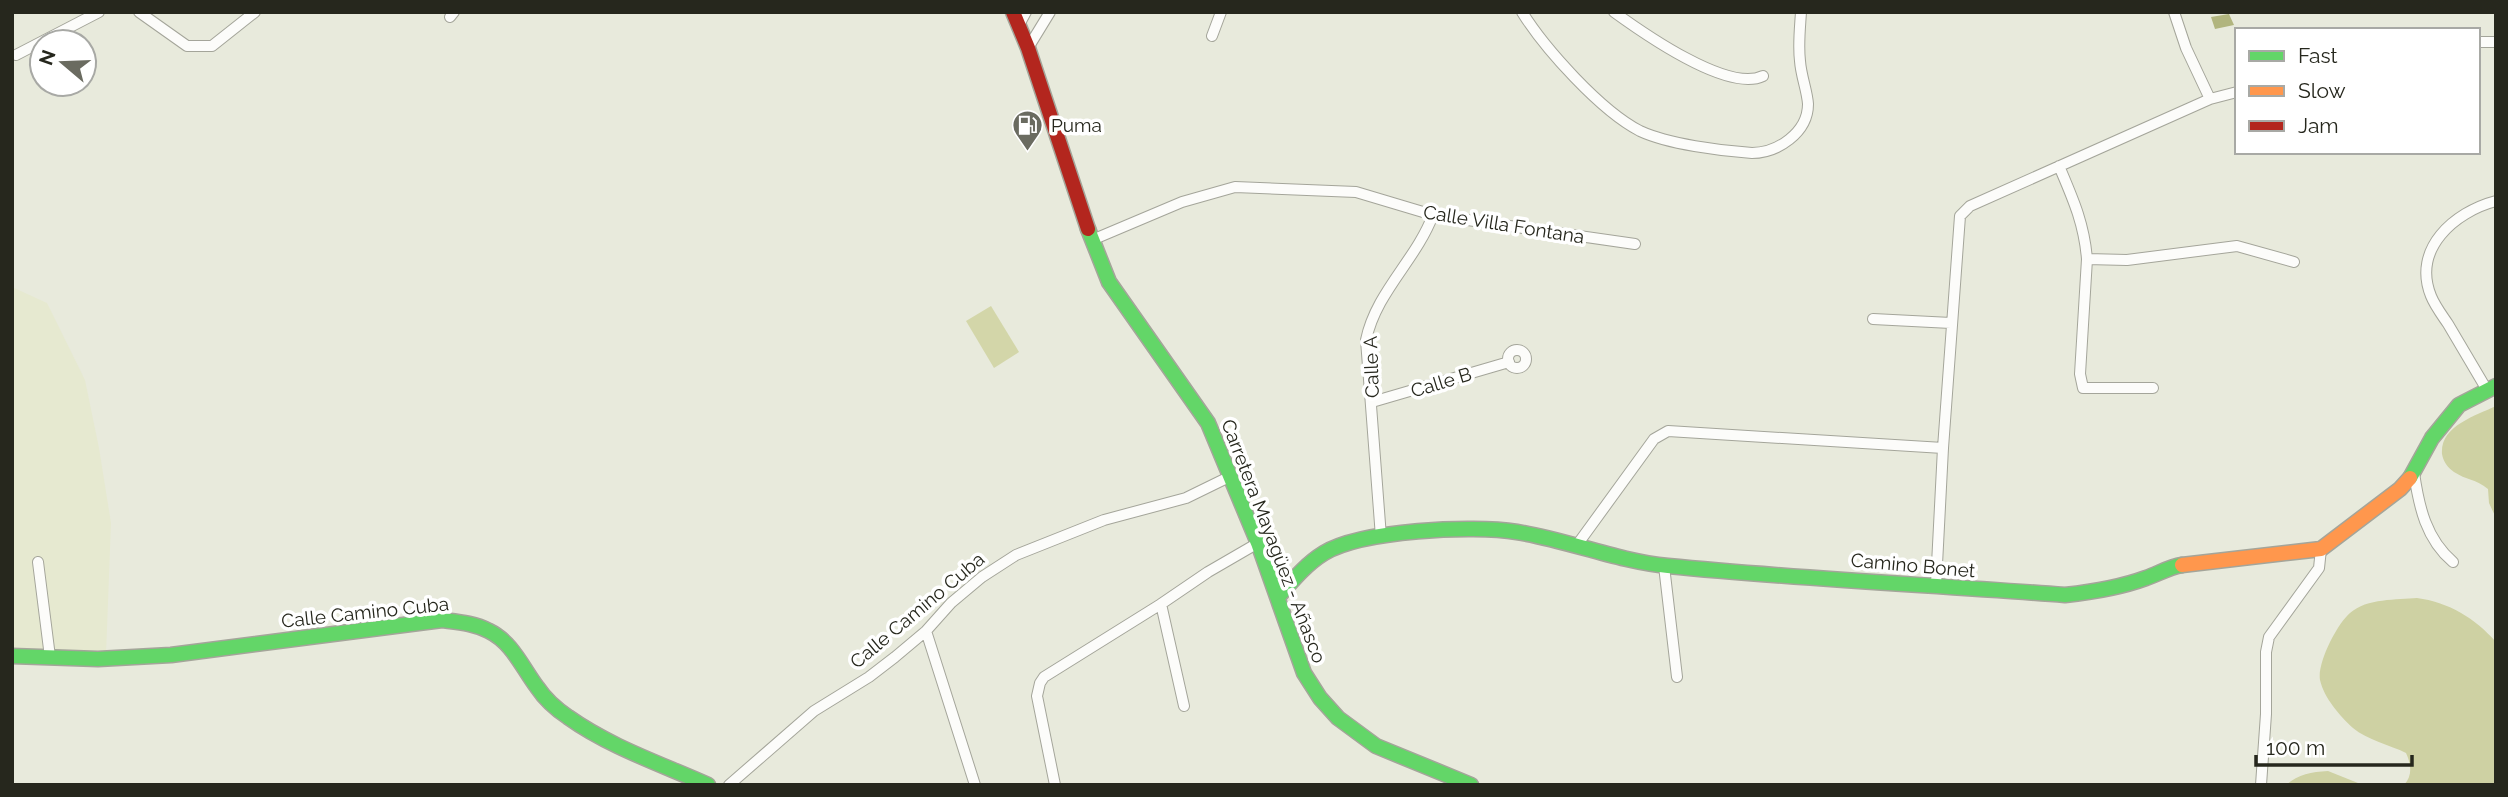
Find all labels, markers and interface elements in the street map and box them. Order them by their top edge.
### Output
north arrow [28,28,98,98]
legend [2235,28,2480,154]
text: Fast [2298,43,2338,68]
text: N [34,47,60,68]
text: Slow [2298,78,2346,103]
fuel station icon: Puma [1011,108,1045,152]
text: Jam [2298,113,2339,138]
place label: Puma [1051,114,1102,136]
street label: Calle Villa Fontana [1422,200,1586,248]
street label: Calle A [1359,335,1383,398]
street label: Calle B [1408,362,1474,402]
street label: Carretera Mayagüez - Añasco [1217,416,1331,666]
street label: Calle Camino Cuba [845,547,989,673]
street label: Camino Bonet [1850,549,1977,581]
street label: Calle Camino Cuba [280,592,450,632]
scale bar [2256,724,2412,768]
text: 100 m [2266,735,2325,760]

